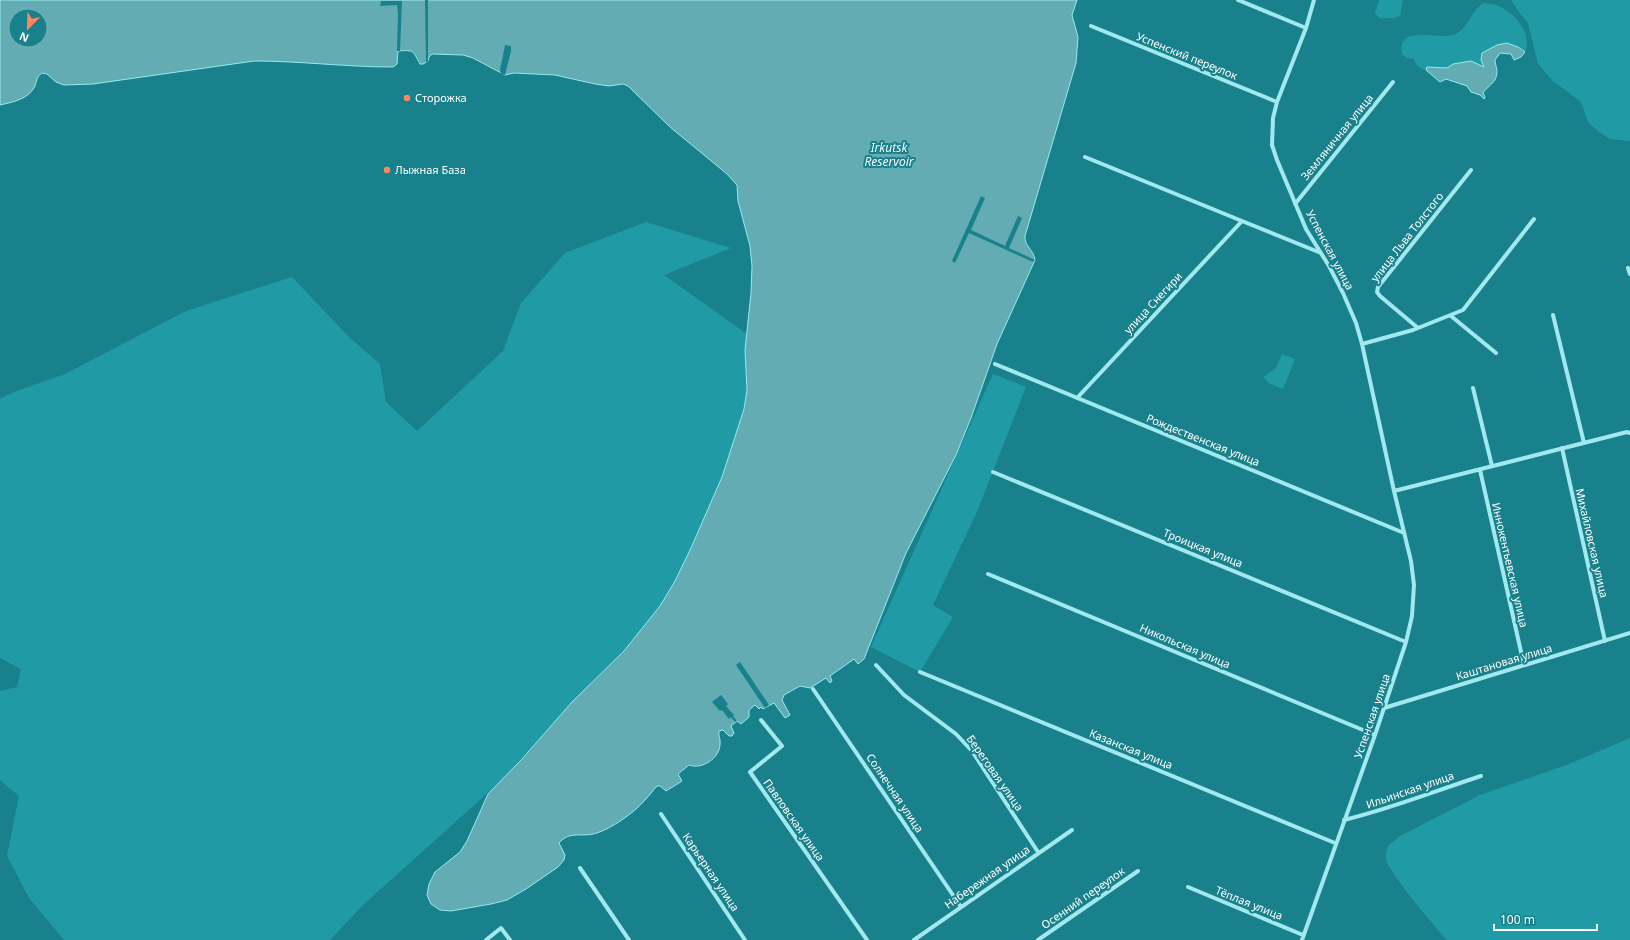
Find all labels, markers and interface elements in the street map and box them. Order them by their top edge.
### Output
north arrow [8,8,48,48]
street label: Успенский переулок [1134,28,1240,83]
text: N [17,29,31,46]
place label: Сторожка [415,90,467,105]
street label: Земляничная улица [1297,90,1376,183]
marker: Сторожка [402,93,412,103]
water label: Irkutsk Reservoir [864,139,915,170]
place label: Лыжная База [395,162,466,177]
marker: Лыжная База [382,165,392,175]
street label: улица Льва Толстого [1367,189,1446,285]
street label: Успенская улица [1303,207,1358,292]
street label: улица Снегири [1120,269,1185,337]
street label: Рождественская улица [1144,410,1262,469]
street label: Михайловская улица [1573,487,1612,599]
street label: Иннокентьевская улица [1489,501,1532,629]
street label: Троицкая улица [1161,525,1245,570]
street label: Никольская улица [1138,620,1233,671]
street label: Каштановая улица [1454,640,1554,683]
street label: Успенская улица [1350,672,1393,760]
street label: Казанская улица [1087,725,1175,772]
street label: Береговая улица [964,732,1027,814]
street label: Солнечная улица [863,750,927,835]
street label: Ильинская улица [1364,767,1456,812]
street label: Павловская улица [760,776,828,864]
street label: Карьерная улица [680,830,743,914]
street label: Набережная улица [941,841,1032,912]
street label: Осенний переулок [1038,863,1128,932]
street label: Тёплая улица [1213,882,1285,923]
scale bar [1494,906,1597,932]
text: 100 m [1500,911,1535,928]

